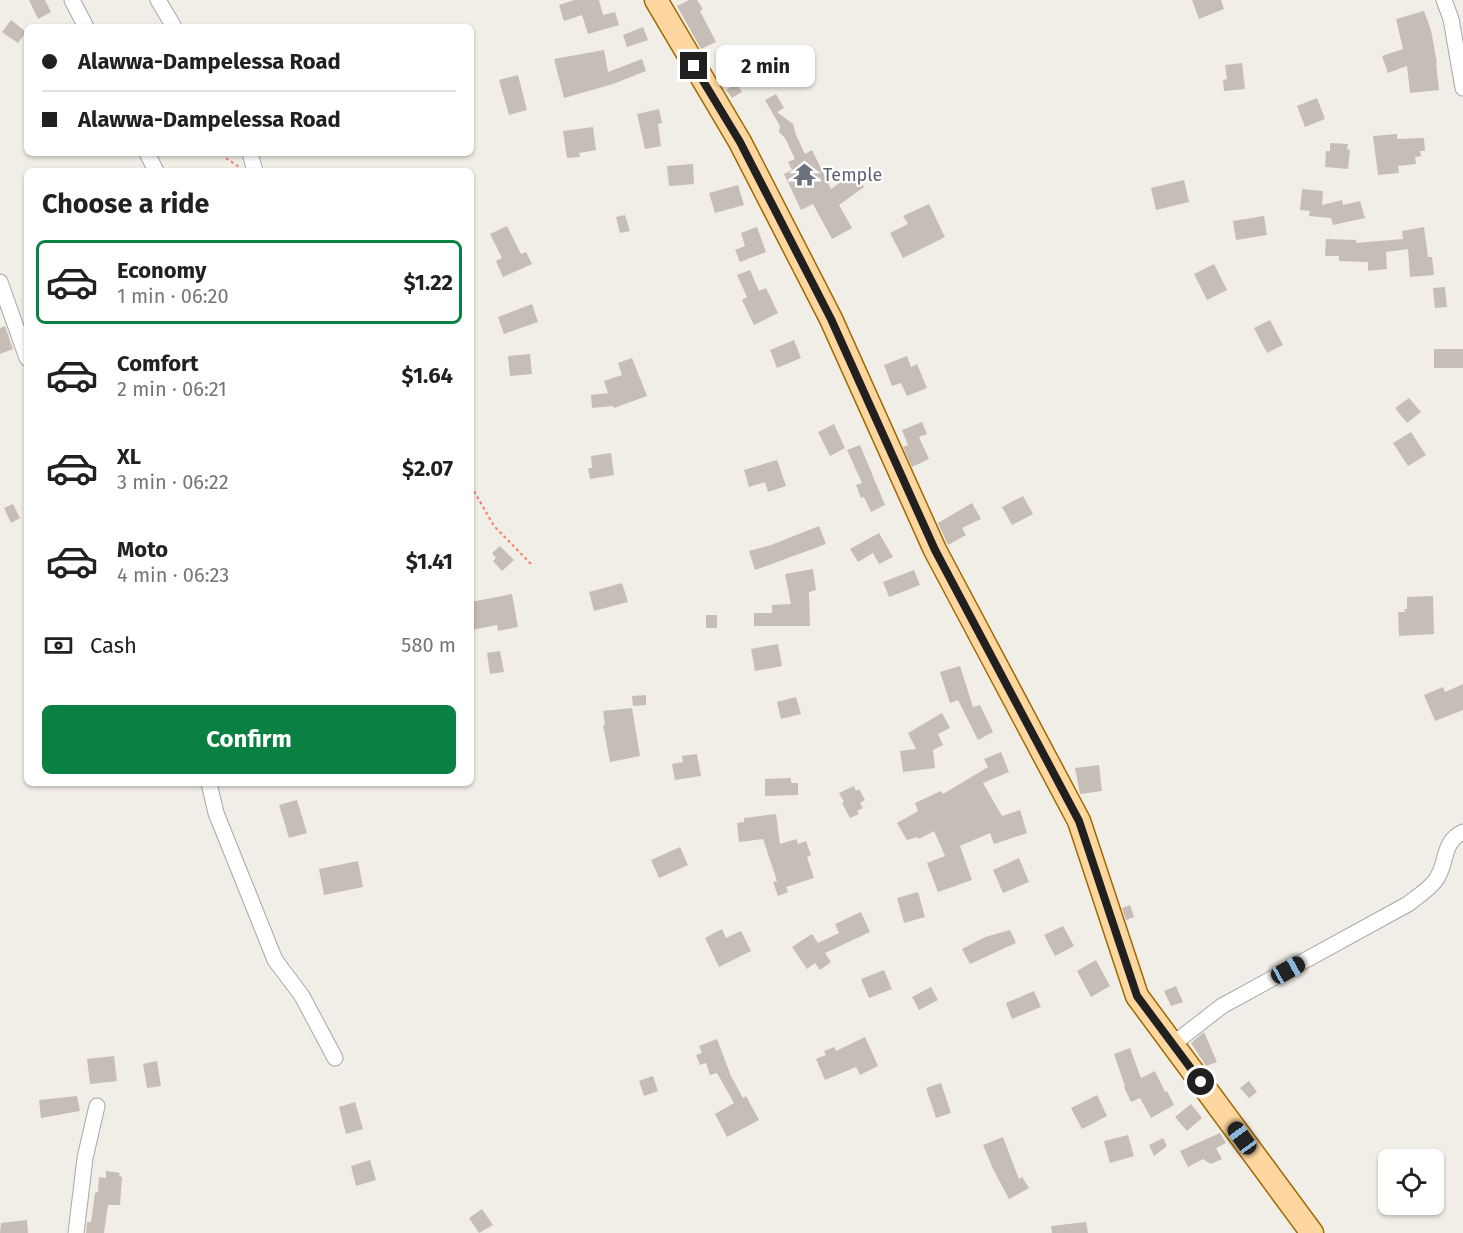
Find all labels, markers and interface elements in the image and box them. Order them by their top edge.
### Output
callout: 2 min [715,45,814,87]
text: Alawwa-Dampelessa Road [78,48,341,75]
route end [680,52,707,79]
text: 2 min [741,54,790,78]
text: Alawwa-Dampelessa Road [78,106,341,133]
temple icon: Temple [792,162,818,188]
place label: Temple [823,164,882,186]
text: Choose a ride [42,188,209,220]
icon: car [45,255,99,309]
text: Economy [117,257,206,284]
text: $1.22 [403,269,453,296]
text: 1 min · 06:20 [117,284,229,308]
icon: car [45,348,99,402]
text: Comfort [117,350,198,377]
text: $1.64 [402,362,453,389]
text: 2 min · 06:21 [117,377,227,401]
icon: car [45,441,99,495]
text: XL [117,443,141,470]
text: $2.07 [402,455,453,482]
text: 3 min · 06:22 [117,470,229,494]
icon: car [45,534,99,588]
text: Moto [117,536,168,563]
text: $1.41 [406,548,453,575]
text: 4 min · 06:23 [117,563,229,587]
icon: cash [42,629,75,662]
text: Cash [90,632,137,659]
text: 580 m [401,633,456,657]
button: Confirm [42,705,456,774]
car [1268,953,1308,987]
route start [1187,1068,1214,1095]
car [1224,1118,1260,1158]
map controls [1378,1149,1444,1215]
button: locate [1378,1149,1444,1215]

